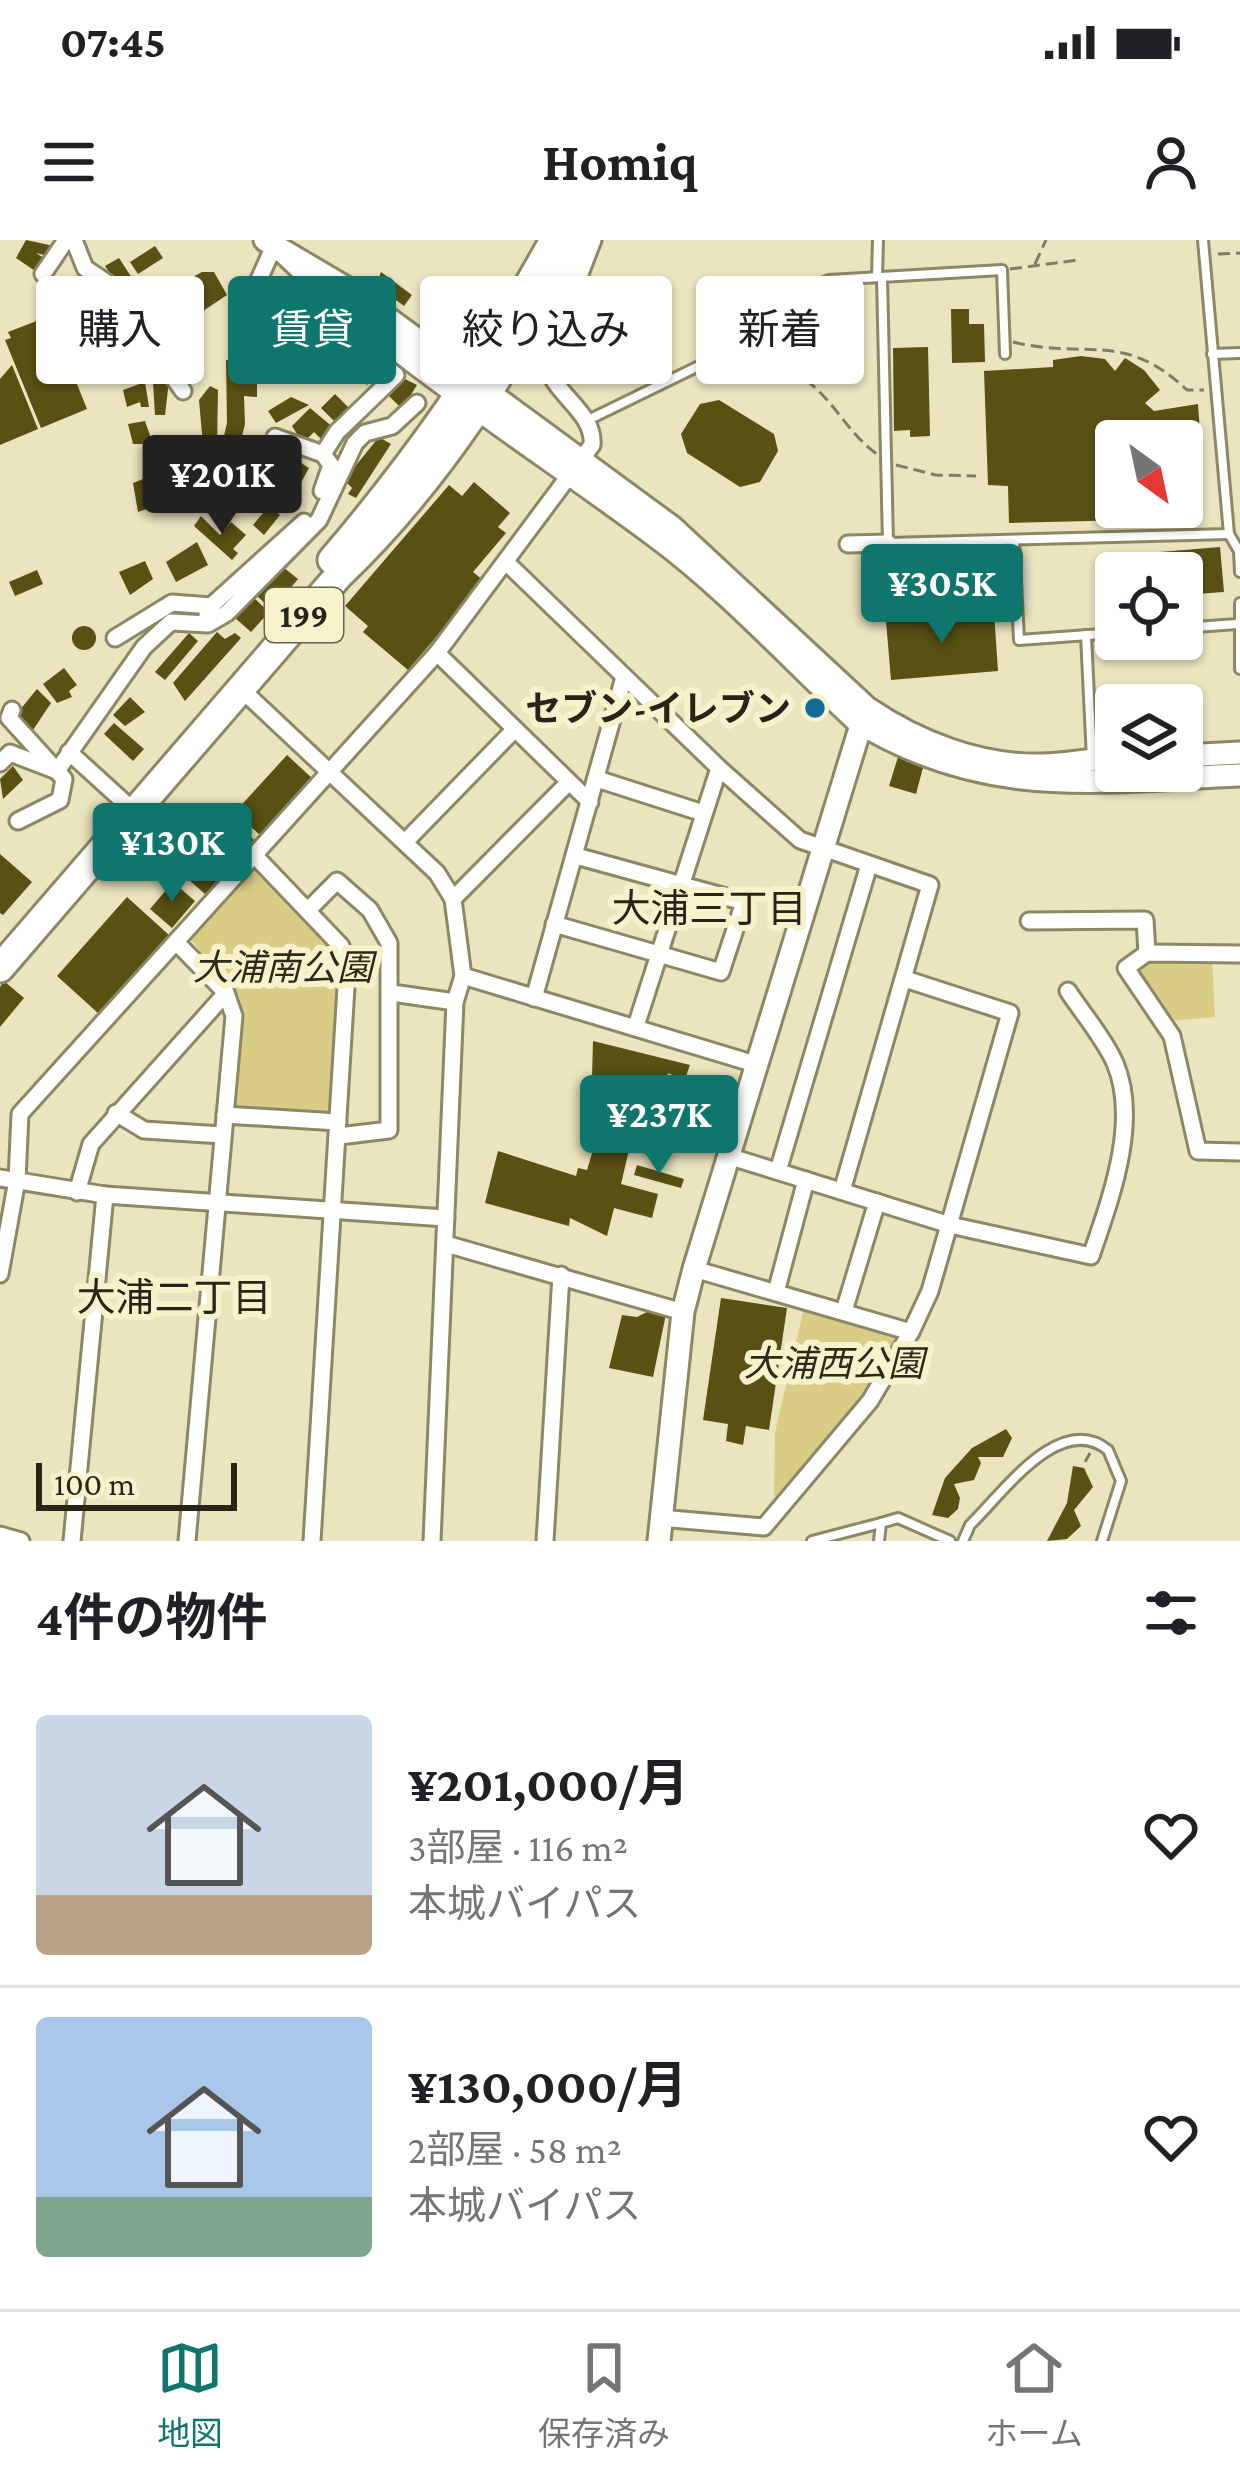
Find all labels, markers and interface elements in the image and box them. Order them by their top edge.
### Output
text: 07:45 [60,17,166,67]
icon: menu [36,129,102,195]
icon: person [1138,129,1204,195]
text: Homiq [542,132,698,192]
chip: 購入 [36,276,204,384]
chip: 賃貸 [228,276,396,384]
chip: 絞り込み [420,276,672,384]
chip: 新着 [696,276,864,384]
north arrow [1095,420,1203,528]
map controls [1095,420,1203,792]
pin: ¥201K [138,435,306,537]
text: ¥201K [170,452,274,495]
pin: ¥305K [858,544,1026,646]
button: locate [1095,552,1203,660]
text: ¥305K [888,561,996,604]
road number: 199 [265,588,343,642]
button: layers [1095,684,1203,792]
place label: セブン-イレブン [525,689,791,729]
marker: セブン-イレブン [802,695,828,721]
pin: ¥130K [88,803,256,905]
text: ¥130K [120,820,224,863]
district label: 大浦三丁目 [611,887,807,930]
park label: 大浦南公園 [193,948,378,988]
pin: ¥237K [575,1075,743,1177]
text: ¥237K [607,1092,711,1135]
district label: 大浦二丁目 [76,1276,272,1319]
park label: 大浦西公園 [744,1344,929,1384]
scale bar [36,1457,237,1510]
text: 100 m [54,1465,135,1502]
icon: filters [1138,1580,1204,1646]
text: 4件の物件 [36,1589,268,1646]
text: ¥201,000/月 [408,1755,689,1812]
icon: home [132,1763,276,1907]
icon: heart [1138,1802,1204,1868]
text: 3部屋 · 116 m² [408,1826,628,1869]
text: 本城バイパス [408,1882,641,1925]
text: ¥130,000/月 [408,2057,687,2114]
icon: home [132,2065,276,2209]
icon: heart [1138,2104,1204,2170]
text: 2部屋 · 58 m² [408,2128,622,2171]
text: 本城バイパス [408,2184,641,2227]
tab: 地図 [157,2335,223,2455]
tab: 保存済み [538,2335,670,2455]
tab: ホーム [985,2335,1083,2455]

